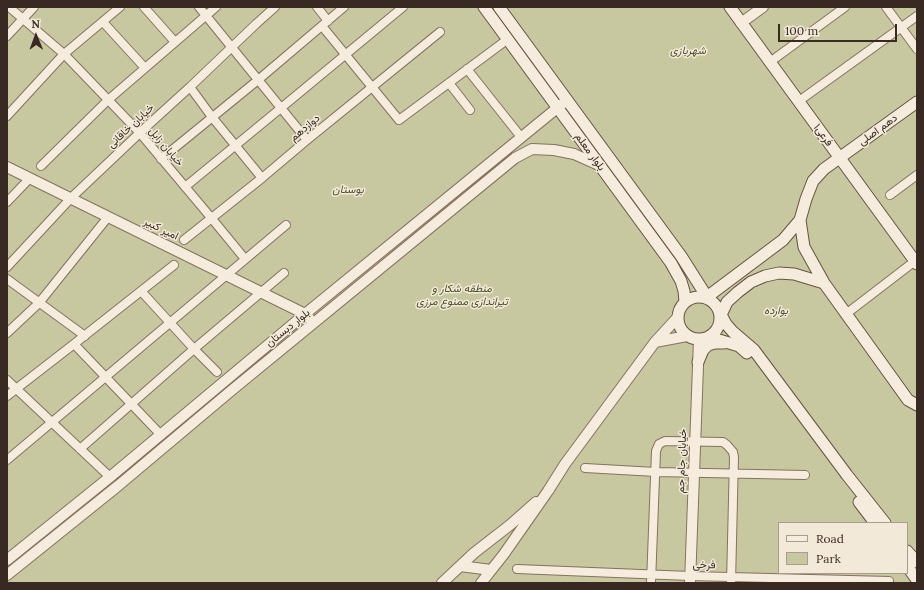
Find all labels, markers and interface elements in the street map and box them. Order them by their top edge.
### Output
north arrow [16,16,56,56]
scale bar [780,16,899,42]
text: N [31,17,40,31]
text: 100 m [785,23,818,38]
park label: شهربازی [670,44,706,58]
street label: خیابان خاقانی [105,101,157,151]
street label: دهم اصلی [856,111,900,149]
street label: دوازدهم [287,112,323,144]
street label: فرعی۱ [810,121,836,149]
street label: خیابان زابل [146,125,186,169]
street label: بلوار معلم [572,131,608,173]
park label: بوستان [332,183,364,197]
street label: امیر کبیر [141,215,181,243]
park label: منطقه شکار و تیراندازی ممنوع مرزی [416,282,508,308]
park label: بوارده [764,304,788,318]
street label: بلوار دبستان [263,306,313,350]
street label: خیابان جام جم [674,428,690,494]
legend [778,522,908,574]
text: Road [816,531,844,546]
text: Park [816,551,841,566]
street label: فرخی [692,558,716,572]

